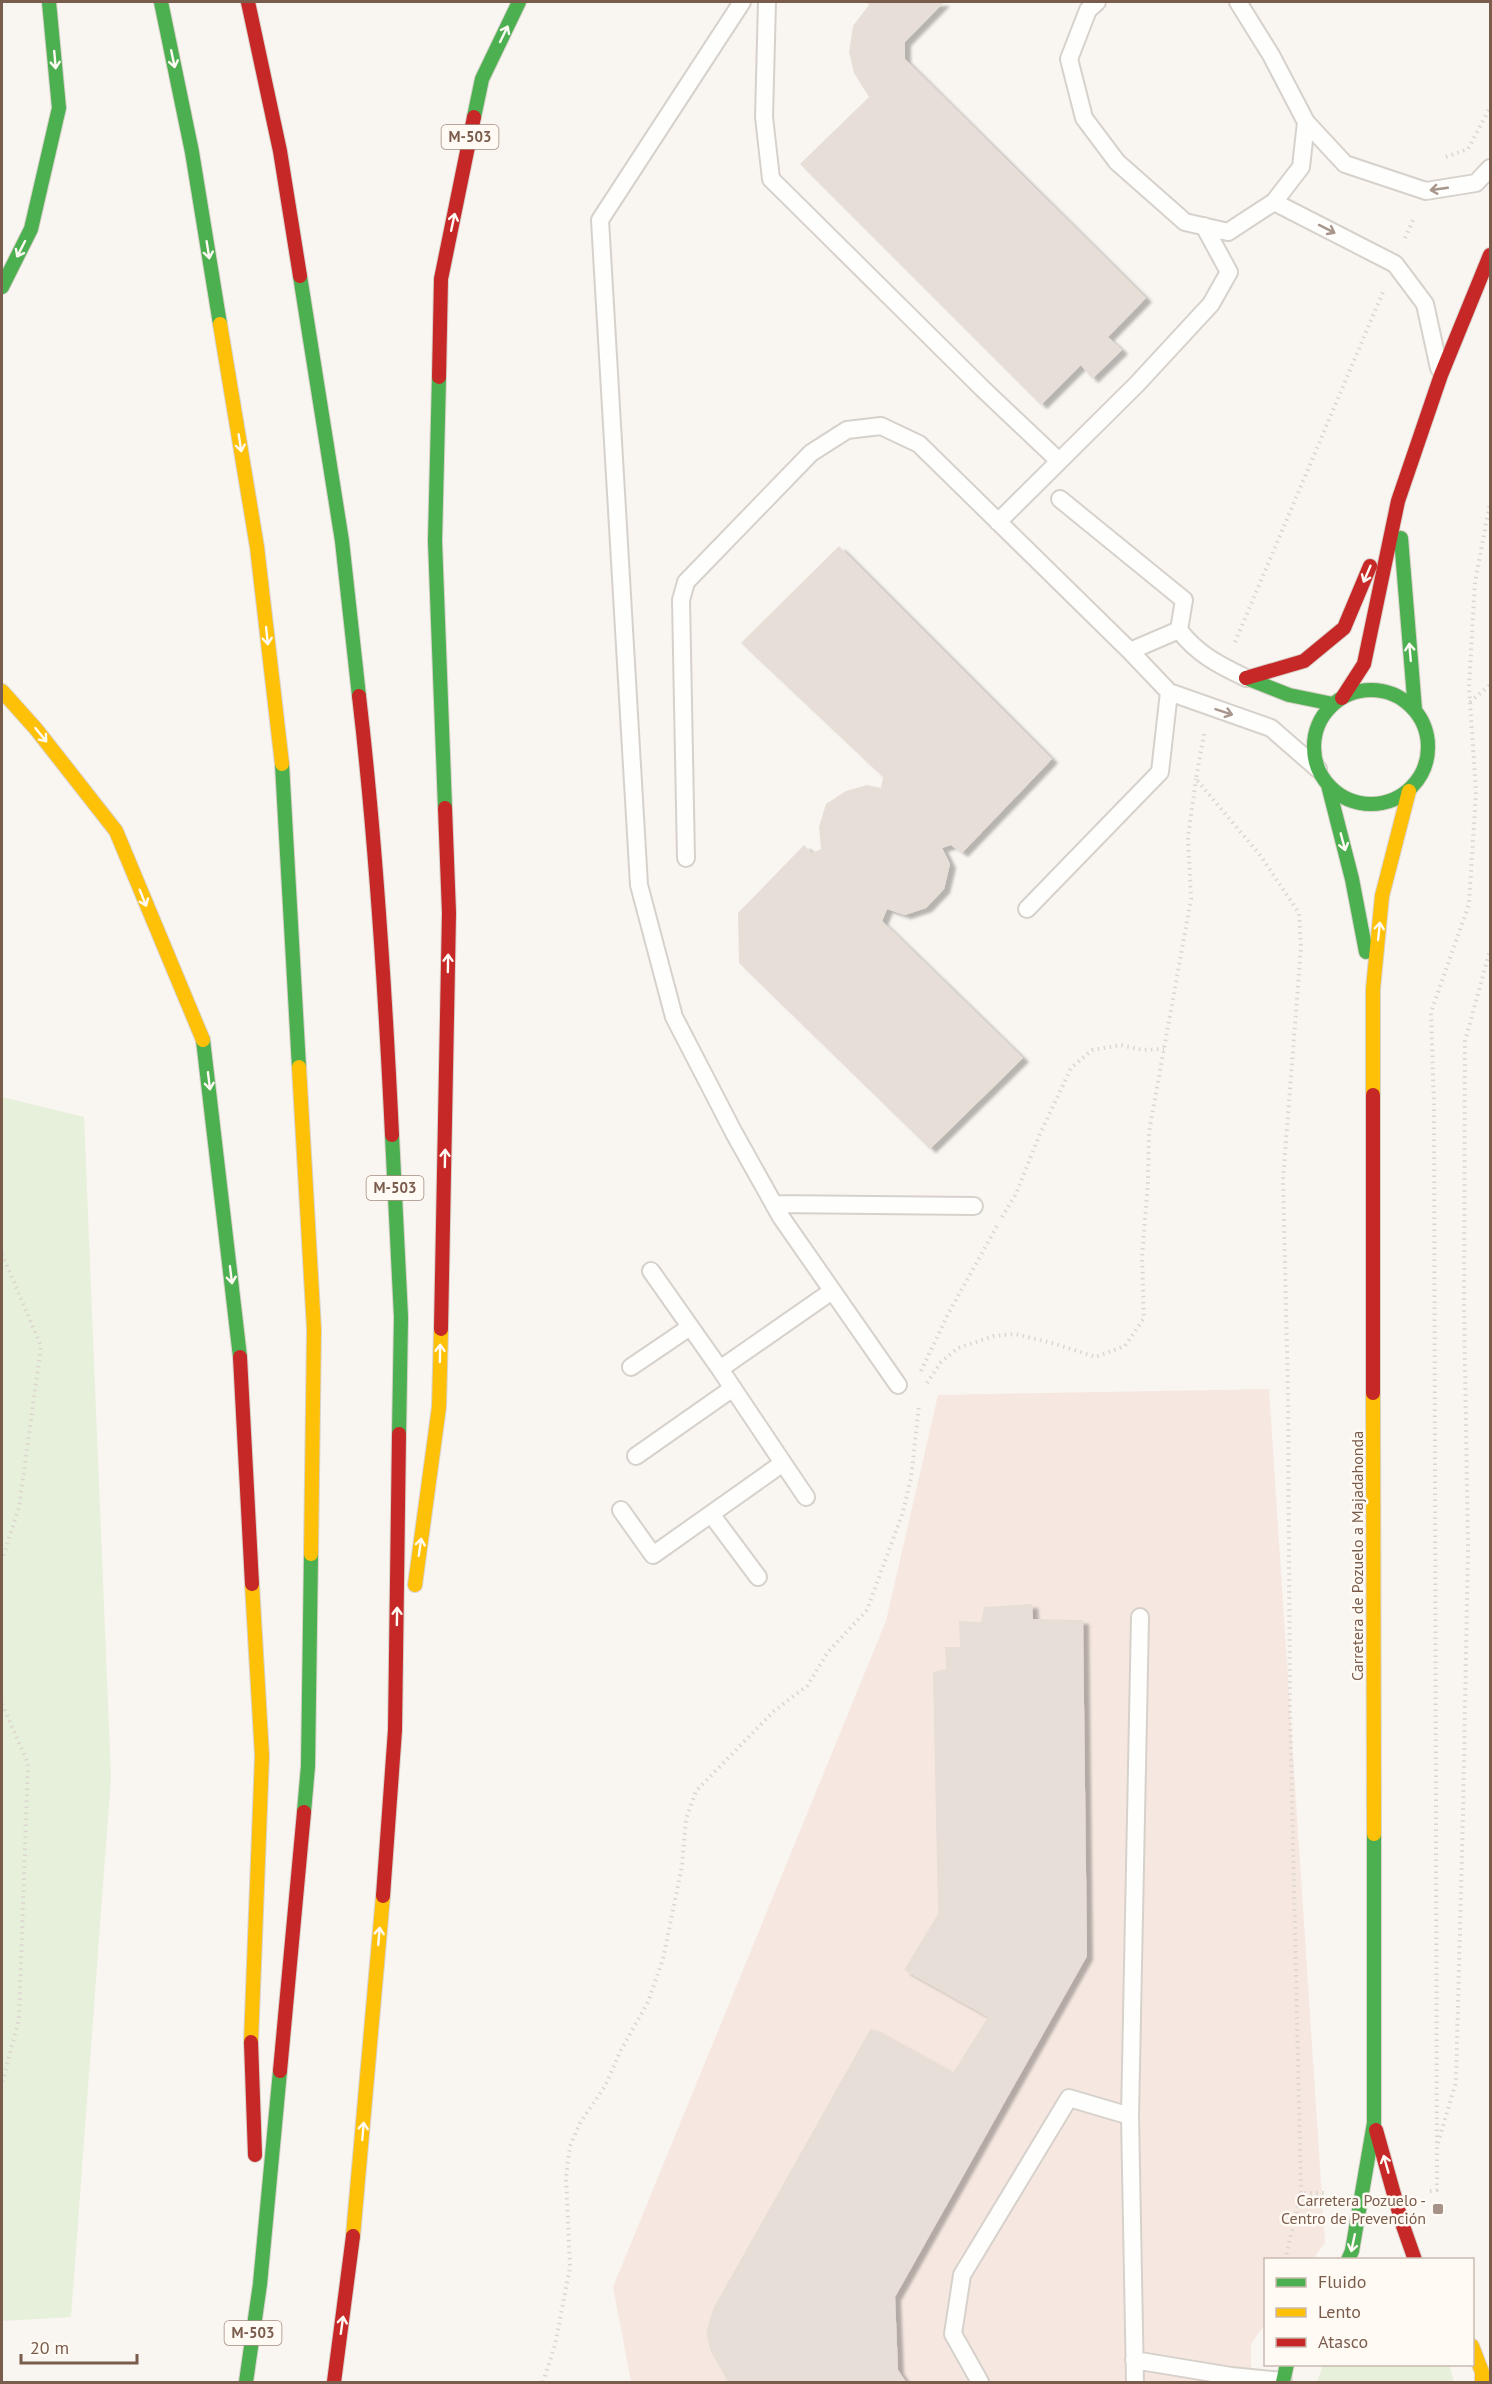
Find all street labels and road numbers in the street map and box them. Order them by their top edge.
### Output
road number: M-503 [442,125,498,149]
road number: M-503 [366,1176,424,1200]
street label: Carretera de Pozuelo a Majadahonda [1347,1431,1367,1681]
road number: M-503 [224,2321,282,2345]

